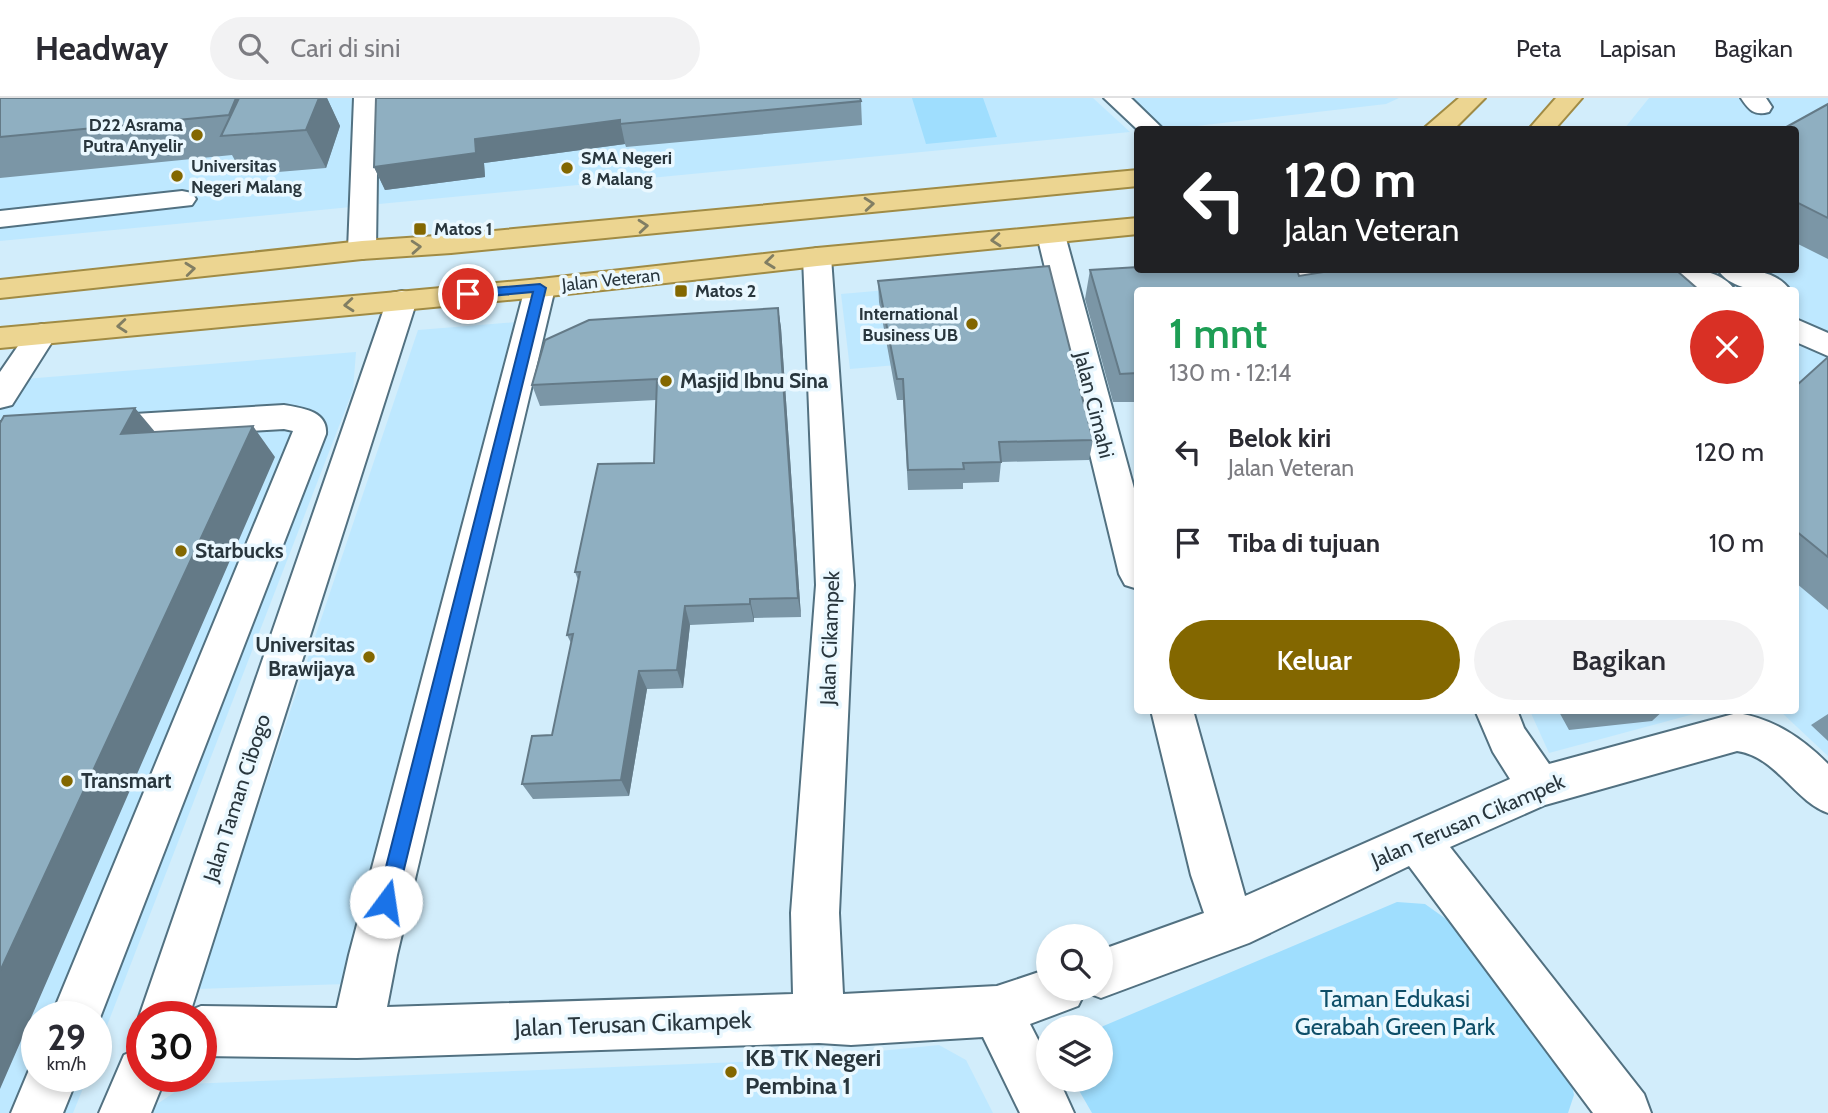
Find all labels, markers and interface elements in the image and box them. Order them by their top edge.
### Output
search box [210,17,700,80]
text: Headway [35,28,168,68]
icon: search [234,29,272,67]
text: Cari di sini [290,32,400,64]
text: Peta [1516,34,1561,63]
text: Lapisan [1599,34,1676,63]
text: Bagikan [1714,34,1793,63]
place label: D22 Asrama Putra Anyelir [83,114,183,157]
marker: D22 Asrama Putra Anyelir [189,127,205,143]
place label: SMA Negeri 8 Malang [581,147,672,190]
text: 120 m [1284,150,1416,209]
icon: left [1169,154,1260,245]
place label: Universitas Negeri Malang [191,155,302,198]
marker: SMA Negeri 8 Malang [559,160,575,176]
marker: Universitas Negeri Malang [169,168,185,184]
one-way arrow [864,197,875,212]
text: Jalan Veteran [1284,210,1459,249]
place label: Matos 1 [434,218,492,240]
one-way arrow [637,218,648,233]
marker: Matos 1 [412,221,428,237]
one-way arrow [991,232,1002,247]
one-way arrow [411,239,422,254]
one-way arrow [764,254,775,269]
one-way arrow [184,261,195,276]
pin [438,264,498,324]
street label: Jalan Veteran [560,264,661,296]
icon: arrive [449,275,487,313]
place label: Matos 2 [695,280,756,302]
marker: Matos 2 [673,283,689,299]
one-way arrow [343,297,354,312]
place label: International Business UB [859,303,958,346]
text: 1 mnt [1169,307,1267,359]
button: close [1690,310,1764,384]
marker: International Business UB [964,316,980,332]
one-way arrow [116,318,127,333]
street label: Jalan Cimahi [1069,348,1120,461]
text: 130 m · 12:14 [1169,359,1291,387]
place label: Masjid Ibnu Sina [680,368,829,393]
marker: Masjid Ibnu Sina [658,373,674,389]
text: Belok kiri [1228,422,1331,454]
icon: left [1169,433,1207,471]
text: 120 m [1695,436,1764,468]
text: Jalan Veteran [1228,454,1354,482]
icon: arrive [1169,524,1207,562]
text: Tiba di tujuan [1228,527,1380,559]
text: 10 m [1709,527,1764,559]
place label: Starbucks [195,538,284,563]
marker: Starbucks [173,543,189,559]
street label: Jalan Cikampek [815,570,844,707]
button: Keluar [1169,620,1460,700]
button: Bagikan [1474,620,1764,700]
place label: Universitas Brawijaya [255,632,356,681]
marker: Universitas Brawijaya [361,649,377,665]
street label: Jalan Taman Cibogo [197,711,275,886]
place label: Transmart [81,768,172,793]
street label: Jalan Terusan Cikampek [1366,768,1569,873]
marker: Transmart [59,773,75,789]
position arrow [349,865,423,939]
map controls [1036,924,1113,1092]
button: search [1036,924,1113,1001]
park label: Taman Edukasi Gerabah Green Park [1295,984,1495,1041]
speed limit sign: 30 [126,1001,217,1092]
street label: Jalan Terusan Cikampek [513,1005,752,1042]
button: layers [1036,1015,1113,1092]
text: 29 [47,1016,86,1059]
place label: KB TK Negeri Pembina 1 [745,1043,881,1100]
text: km/h [47,1053,86,1075]
marker: KB TK Negeri Pembina 1 [723,1064,739,1080]

